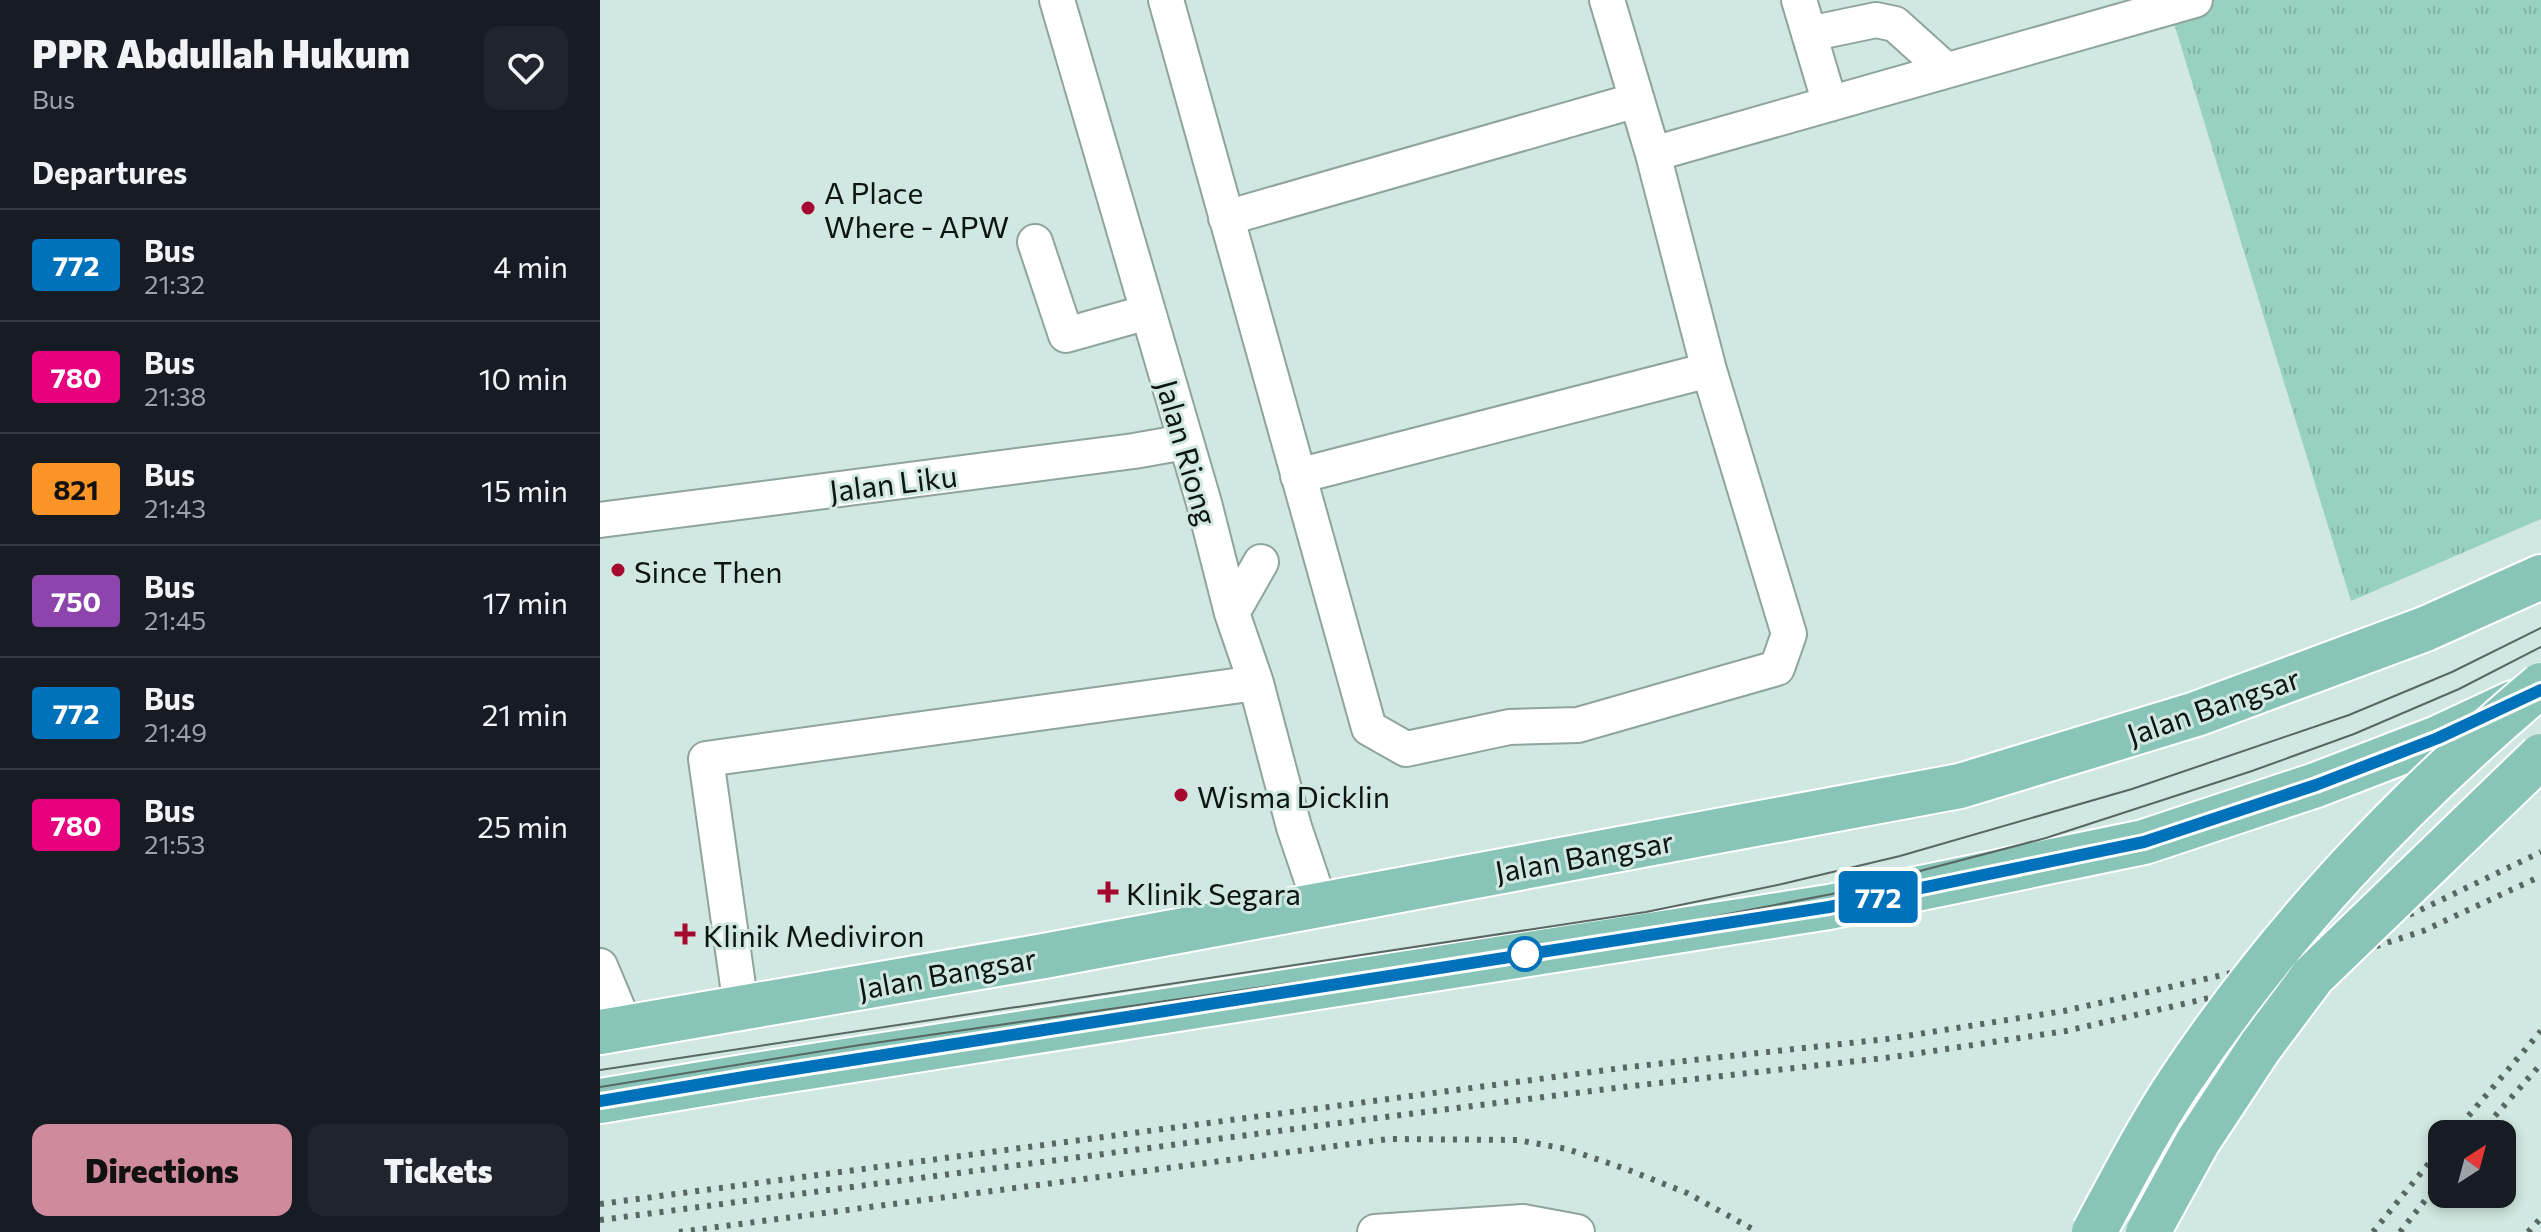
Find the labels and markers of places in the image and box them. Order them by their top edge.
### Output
place label: A Place Where - APW [824,173,1009,244]
marker: A Place Where - APW [799,199,817,217]
place label: Since Then [634,552,782,589]
marker: Since Then [609,561,627,579]
place label: Wisma Dicklin [1197,777,1390,814]
marker: Wisma Dicklin [1172,786,1190,804]
place label: Klinik Segara [1126,874,1301,911]
marker: Klinik Segara [1097,881,1119,903]
place label: Klinik Mediviron [703,916,925,953]
marker: Klinik Mediviron [674,923,696,945]
unlabelled marker [1508,937,1542,971]

